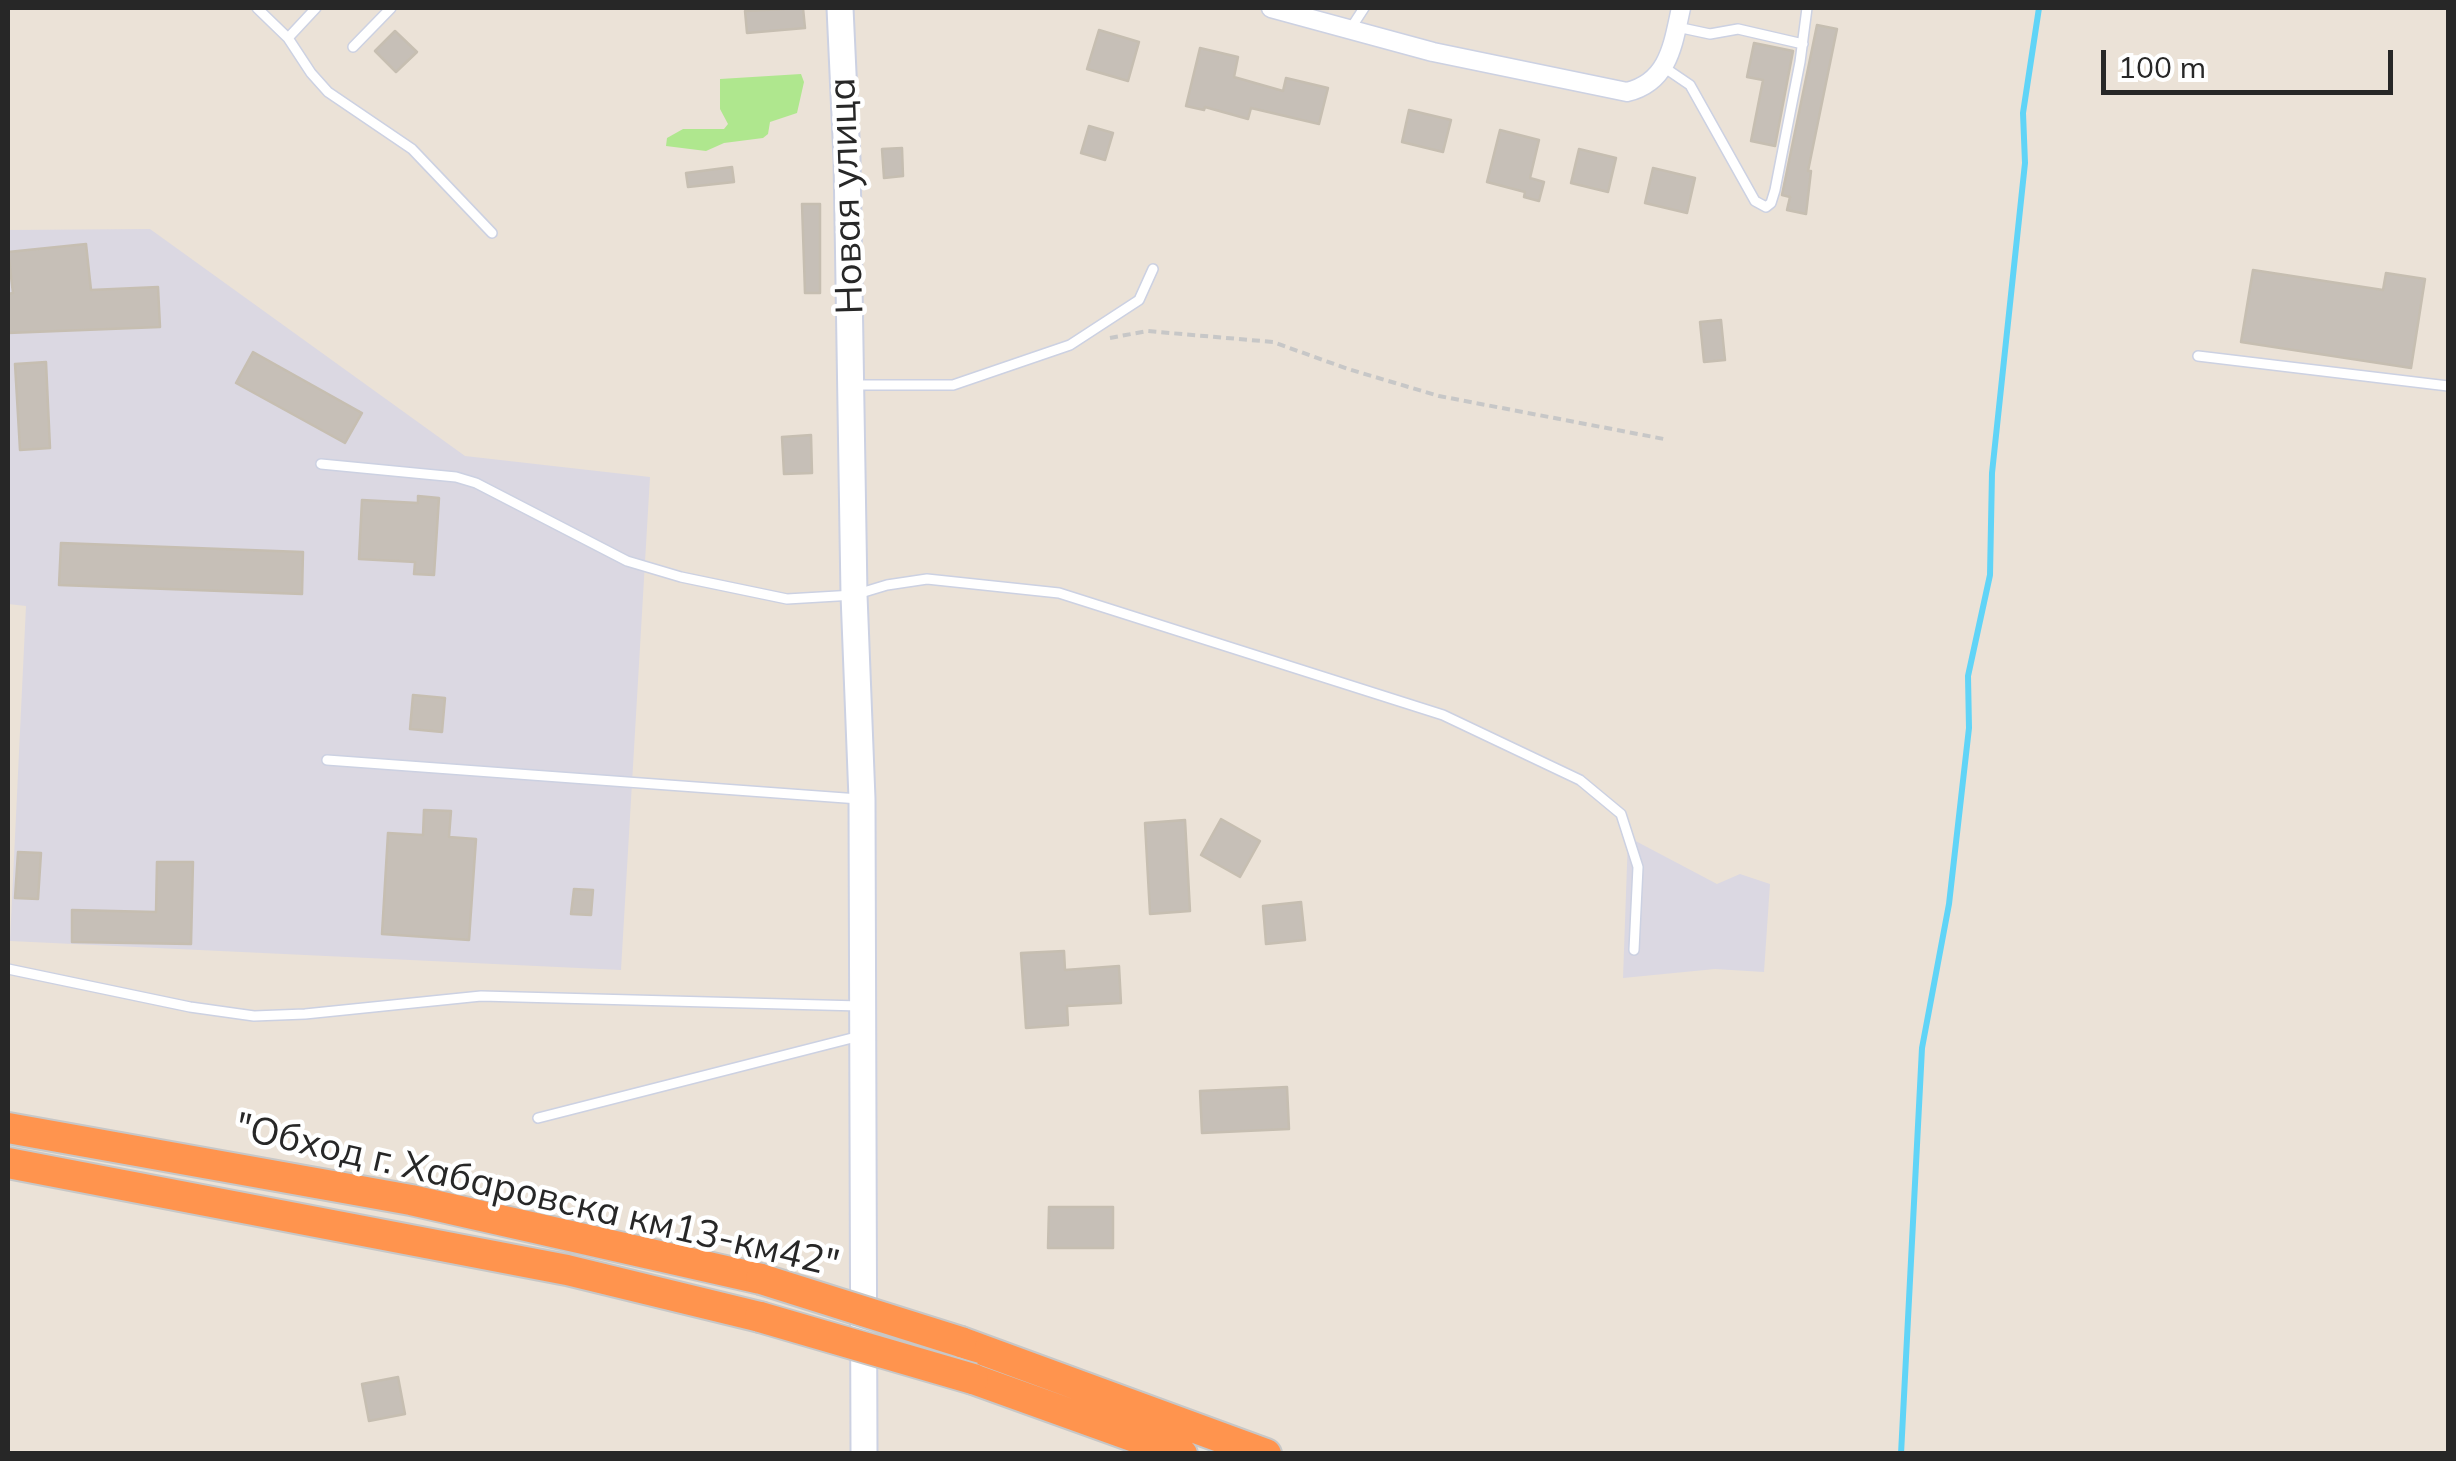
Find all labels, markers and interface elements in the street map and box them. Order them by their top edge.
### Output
scale bar [2106,30,2398,92]
text: 100 m [2118,48,2206,86]
street label: Новая улица [820,77,874,315]
street label: "Обход г. Хабаровска км13-км42" [231,1104,843,1288]

